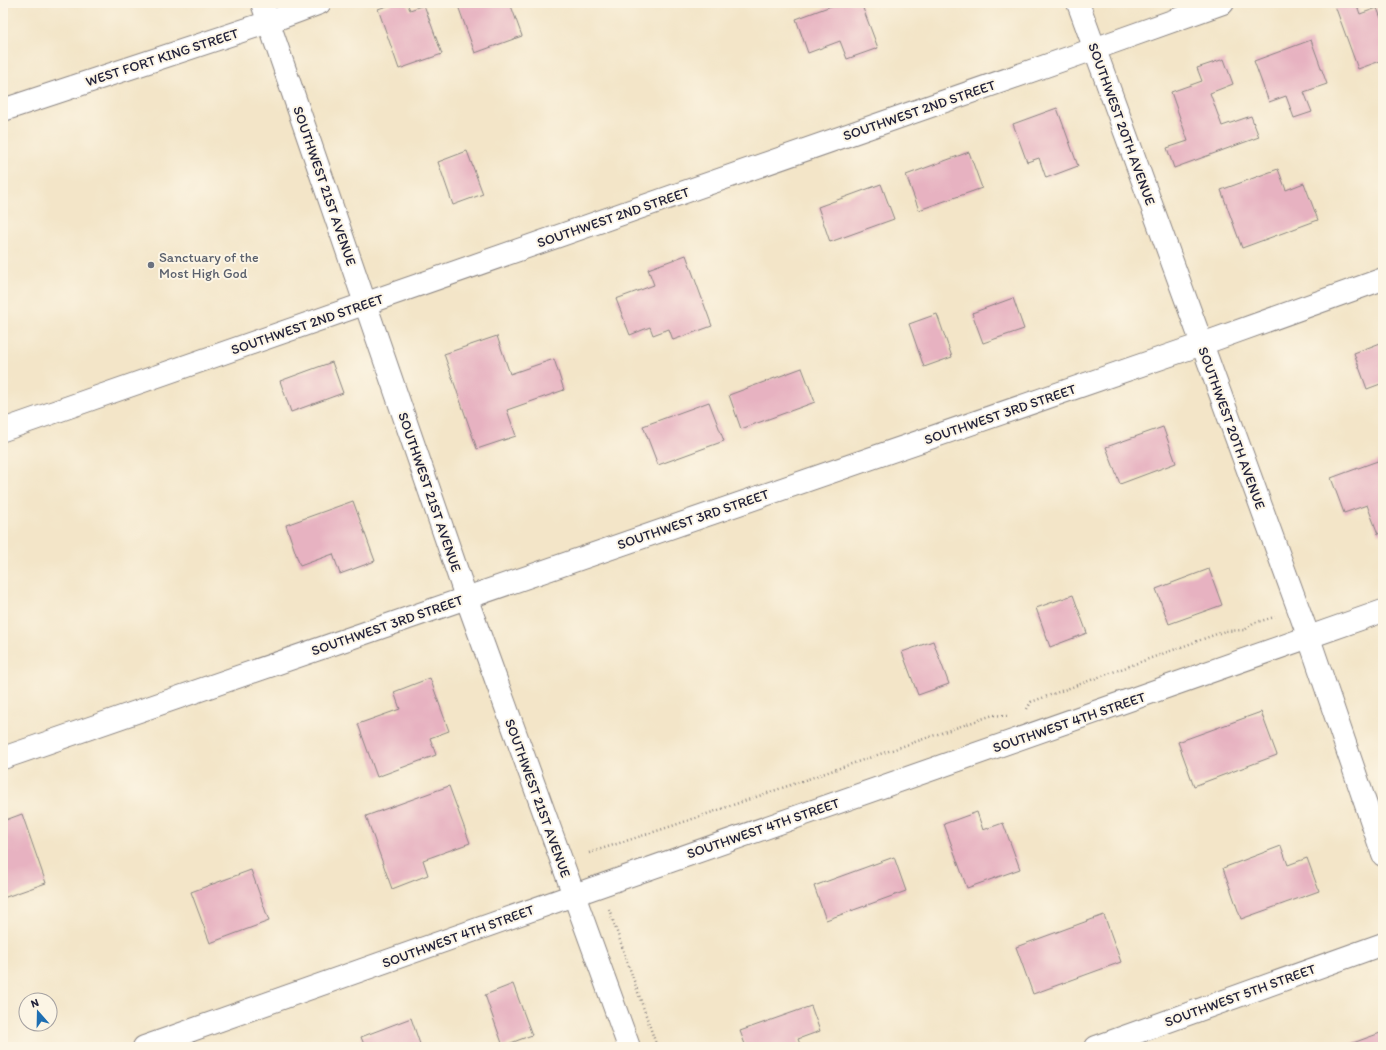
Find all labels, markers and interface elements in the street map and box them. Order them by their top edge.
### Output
street label: WEST FORT KING STREET [84,25,241,90]
street label: SOUTHWEST 20TH AVENUE [1084,41,1159,208]
street label: SOUTHWEST 2ND STREET [841,76,998,145]
street label: SOUTHWEST 21ST AVENUE [289,104,360,268]
street label: SOUTHWEST 2ND STREET [535,183,692,252]
place label: Sanctuary of the Most High God [159,249,259,282]
marker: Sanctuary of the Most High God [146,260,156,270]
street label: SOUTHWEST 2ND STREET [229,290,386,359]
street label: SOUTHWEST 20TH AVENUE [1194,345,1269,512]
street label: SOUTHWEST 3RD STREET [922,380,1078,448]
street label: SOUTHWEST 21ST AVENUE [394,410,465,574]
street label: SOUTHWEST 3RD STREET [615,485,771,553]
street label: SOUTHWEST 3RD STREET [309,591,465,659]
street label: SOUTHWEST 4TH STREET [991,688,1148,757]
street label: SOUTHWEST 21ST AVENUE [501,716,574,880]
street label: SOUTHWEST 4TH STREET [685,794,842,863]
street label: SOUTHWEST 4TH STREET [380,901,537,972]
street label: SOUTHWEST 5TH STREET [1162,960,1318,1031]
north arrow [18,992,58,1032]
text: N [29,996,40,1010]

